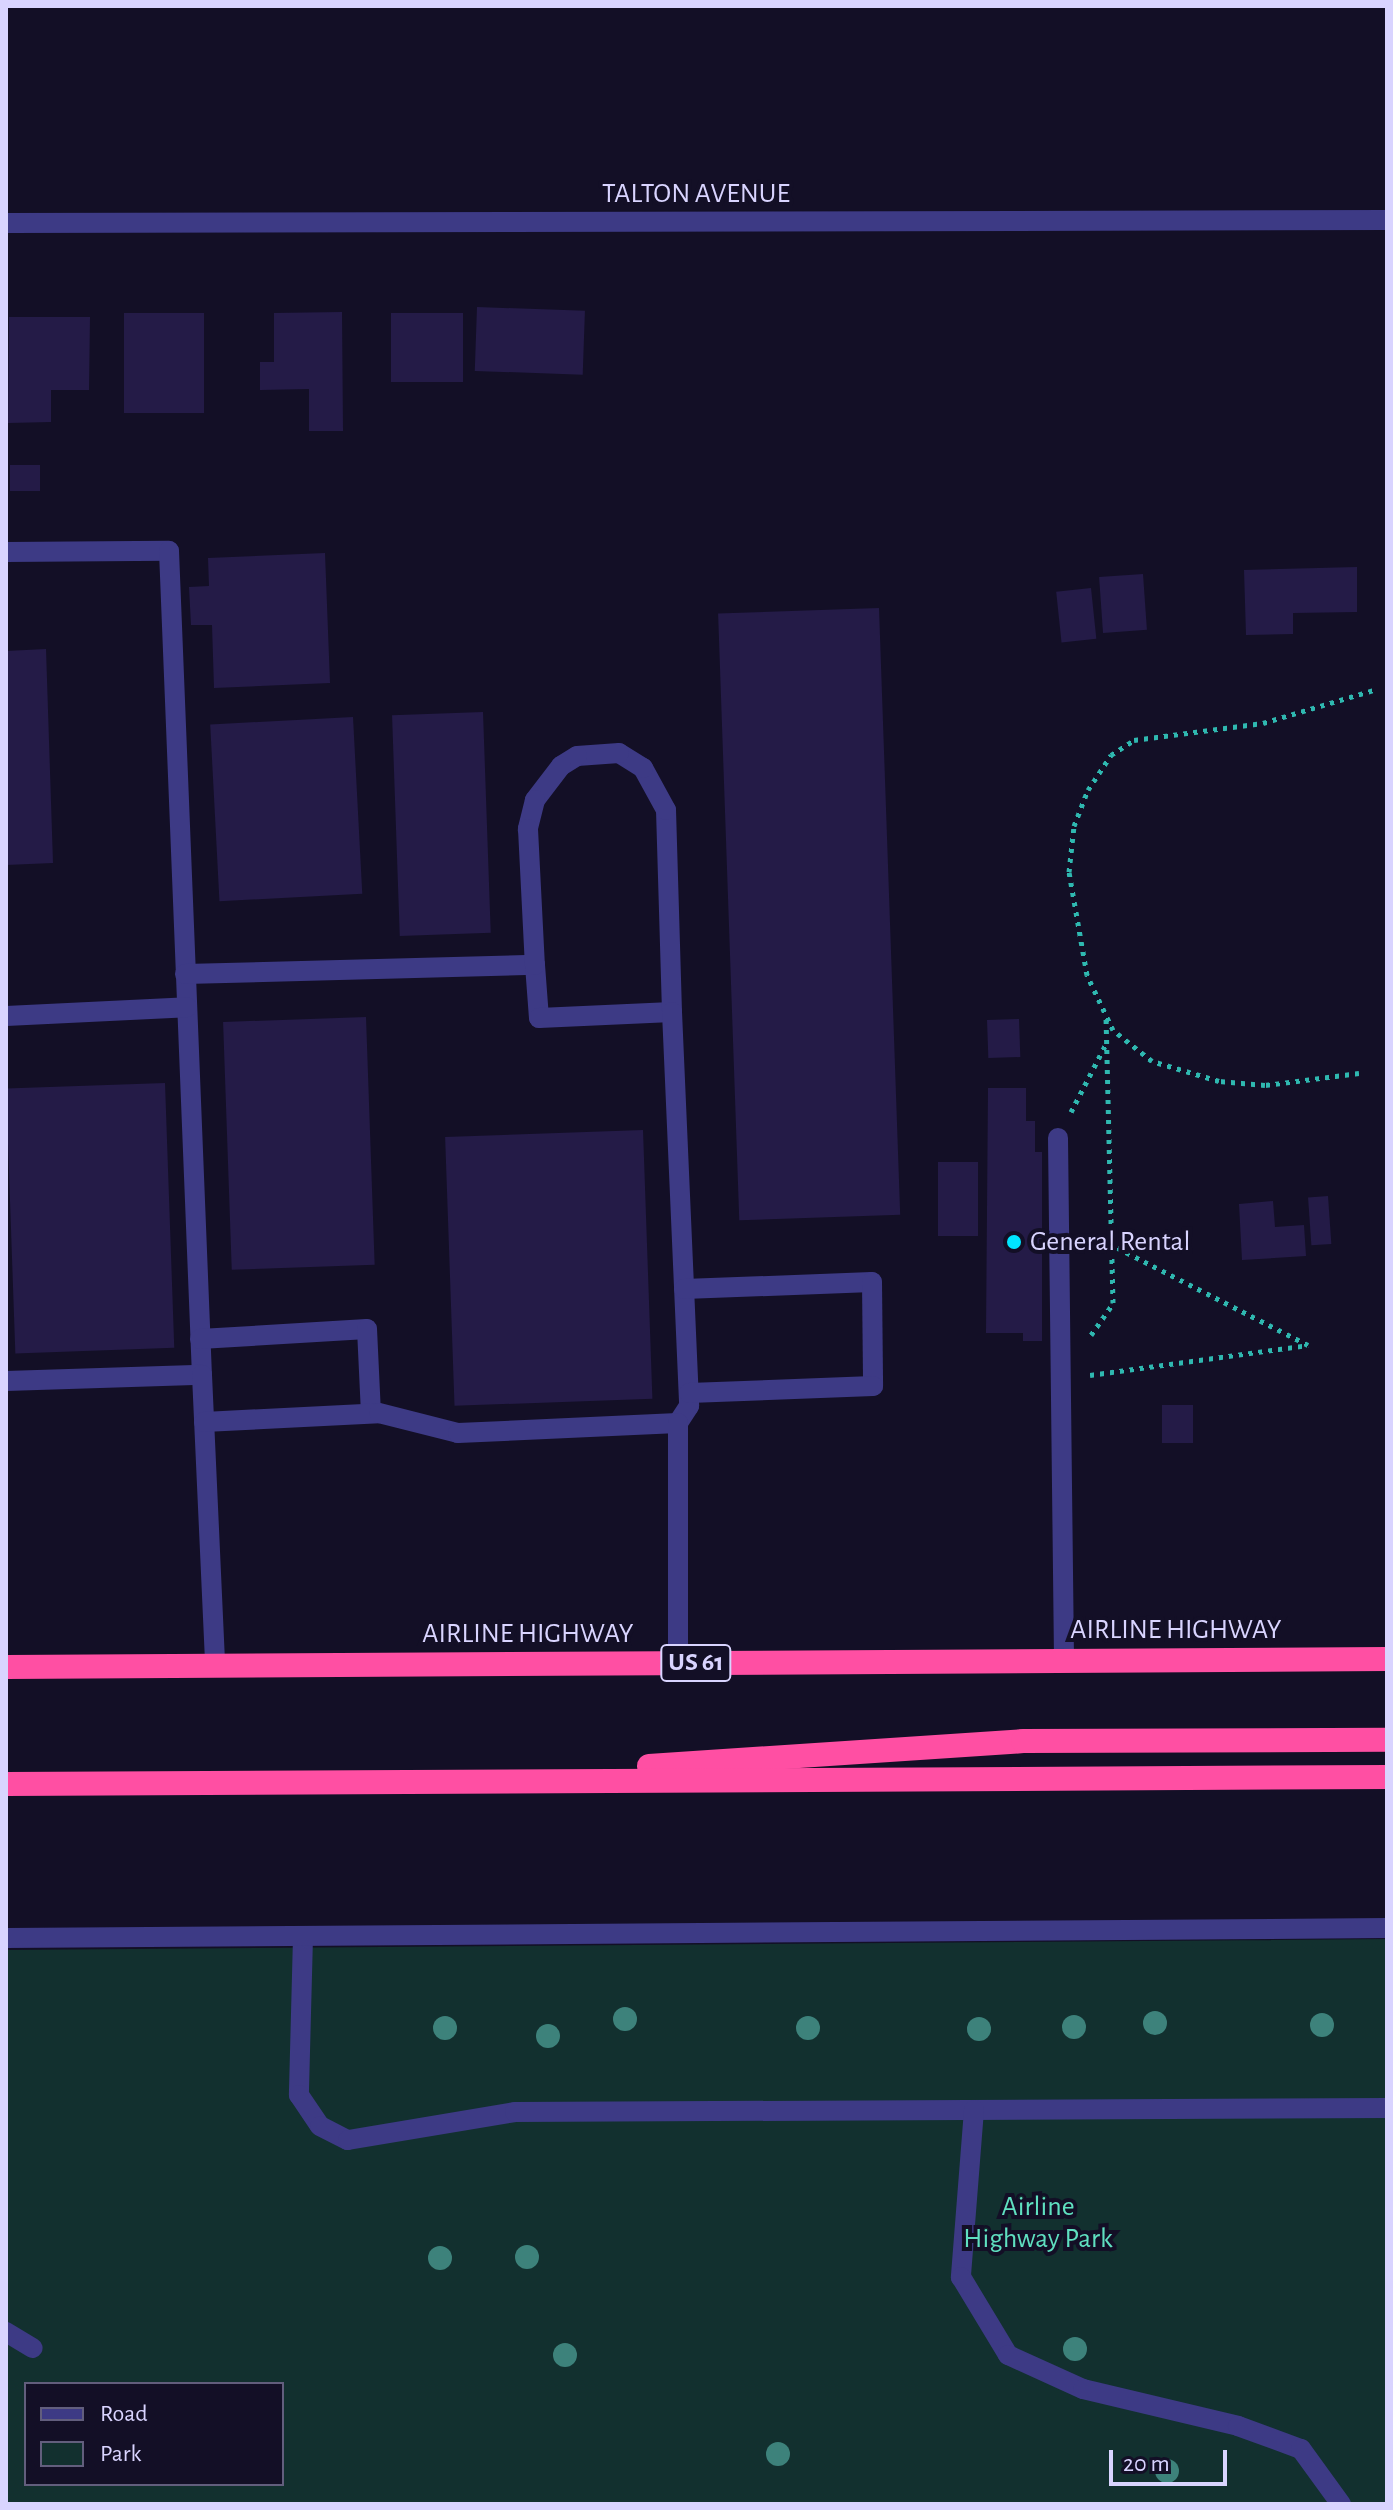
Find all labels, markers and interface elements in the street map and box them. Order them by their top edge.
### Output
street label: TALTON AVENUE [602,177,790,211]
place label: General Rental [1030,1225,1190,1259]
marker: General Rental [1005,1233,1023,1251]
street label: AIRLINE HIGHWAY [1070,1613,1282,1647]
street label: AIRLINE HIGHWAY [422,1617,634,1651]
road number: US 61 [660,1641,732,1685]
park label: Airline Highway Park [963,2190,1113,2256]
legend [24,2382,284,2486]
text: Road [100,2402,148,2426]
scale bar [1113,2434,1231,2484]
text: Park [100,2442,141,2466]
text: 20 m [1123,2452,1170,2476]

